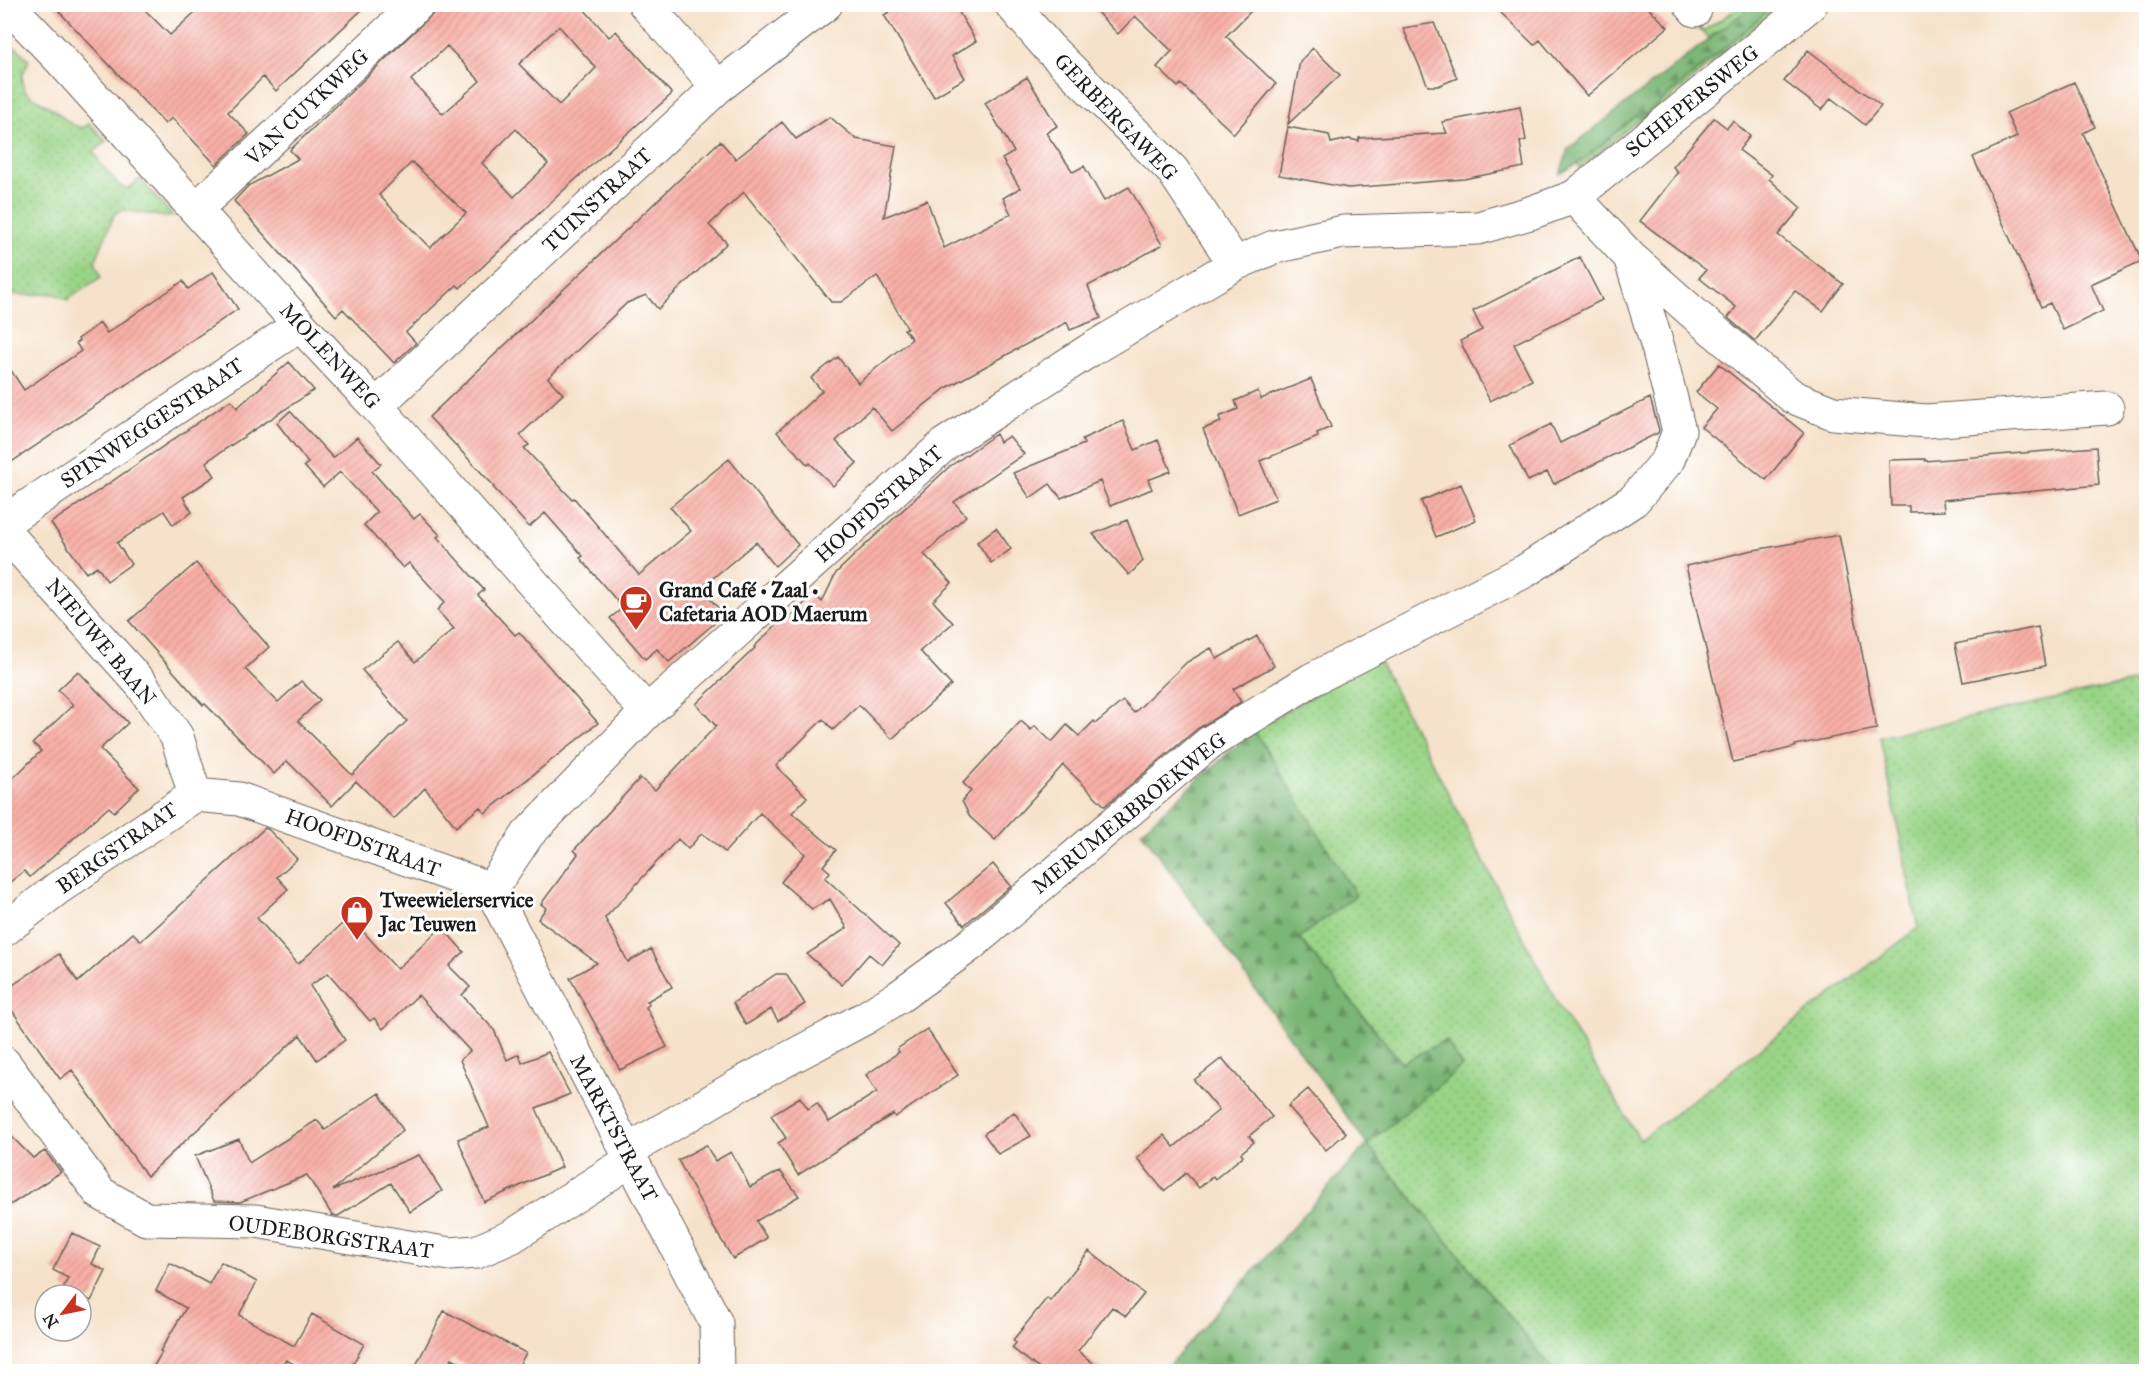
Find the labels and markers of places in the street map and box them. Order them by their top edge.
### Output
place label: Grand Café • Zaal • Cafetaria AOD Maerum [659,577,868,627]
cafe icon: Grand Café • Zaal • Cafetaria AOD Maerum [618,584,654,631]
place label: Tweewielerservice Jac Teuwen [377,887,534,938]
shop icon: Tweewielerservice Jac Teuwen [339,894,375,941]

